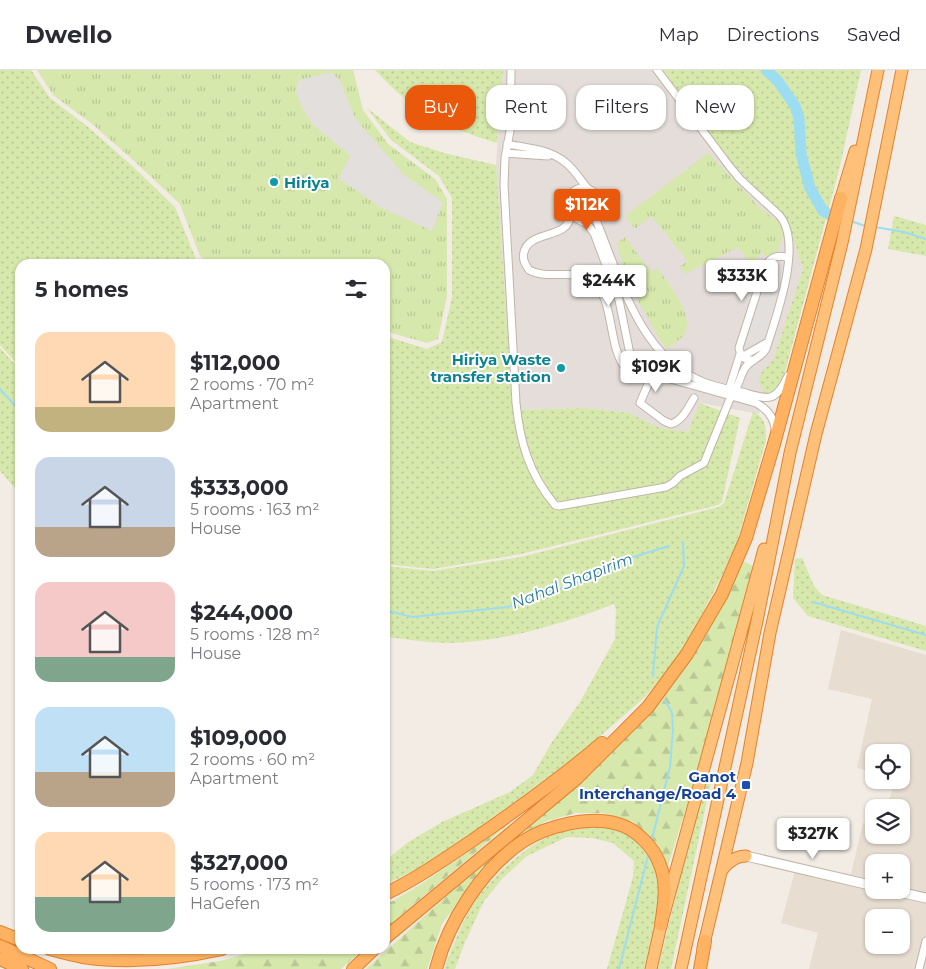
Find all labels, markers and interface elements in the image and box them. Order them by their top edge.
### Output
text: Dwello [25,20,112,49]
text: Map [659,24,699,46]
text: Directions [727,24,819,46]
text: Saved [847,24,901,46]
chip: Buy [405,85,476,130]
chip: Rent [486,85,566,130]
chip: Filters [576,85,666,130]
chip: New [676,85,754,130]
place label: Hiriya [284,173,329,192]
marker: Hiriya [268,176,280,188]
pin: $112K [552,189,622,231]
text: $112K [565,195,609,214]
pin: $333K [707,260,777,302]
pin: $244K [574,264,644,307]
text: $333K [717,266,767,285]
text: $244K [582,271,636,290]
icon: filters [342,275,370,303]
text: 5 homes [35,277,128,302]
text: $112,000 [190,350,280,375]
place label: Hiriya Waste transfer station [430,350,551,386]
pin: $109K [621,350,691,393]
icon: home [75,352,135,412]
text: $109K [631,357,681,376]
marker: Hiriya Waste transfer station [555,362,567,374]
text: 2 rooms · 70 m² [190,375,315,394]
text: Apartment [190,394,279,413]
text: $333,000 [190,475,288,500]
icon: home [75,477,135,537]
text: 5 rooms · 163 m² [190,500,319,519]
text: House [190,519,241,538]
water label: Nahal Shapirim [509,549,635,613]
text: $244,000 [190,600,293,625]
icon: home [75,602,135,662]
text: 5 rooms · 128 m² [190,625,320,644]
text: House [190,644,241,663]
text: $109,000 [190,725,287,750]
icon: home [75,727,135,787]
map controls [865,744,910,954]
button: locate [865,744,910,789]
text: 2 rooms · 60 m² [190,750,315,769]
place label: Ganot Interchange/Road 4 [579,767,737,803]
text: Apartment [190,769,279,788]
marker: Ganot Interchange/Road 4 [740,779,752,791]
button: layers [865,799,910,844]
pin: $327K [778,818,848,860]
text: $327K [788,824,838,843]
text: $327,000 [190,850,288,875]
icon: home [75,852,135,912]
button: + [865,854,910,899]
text: 5 rooms · 173 m² [190,875,319,894]
text: HaGefen [190,894,260,913]
button: − [865,909,910,954]

